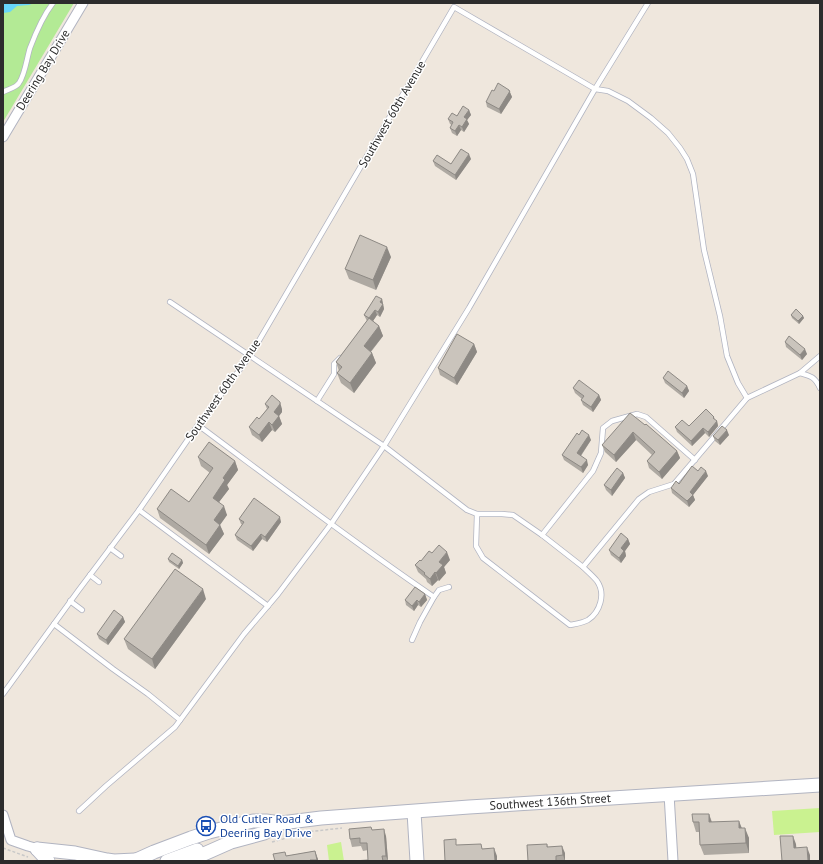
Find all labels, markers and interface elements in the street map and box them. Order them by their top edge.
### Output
street label: Deering Bay Drive [13,27,73,113]
street label: Southwest 60th Avenue [355,58,428,170]
street label: Southwest 60th Avenue [182,336,263,444]
street label: Southwest 136th Street [489,790,611,813]
place label: Old Cutler Road & Deering Bay Drive [220,811,314,840]
bus stop icon: Old Cutler Road & Deering Bay Drive [195,815,217,837]

